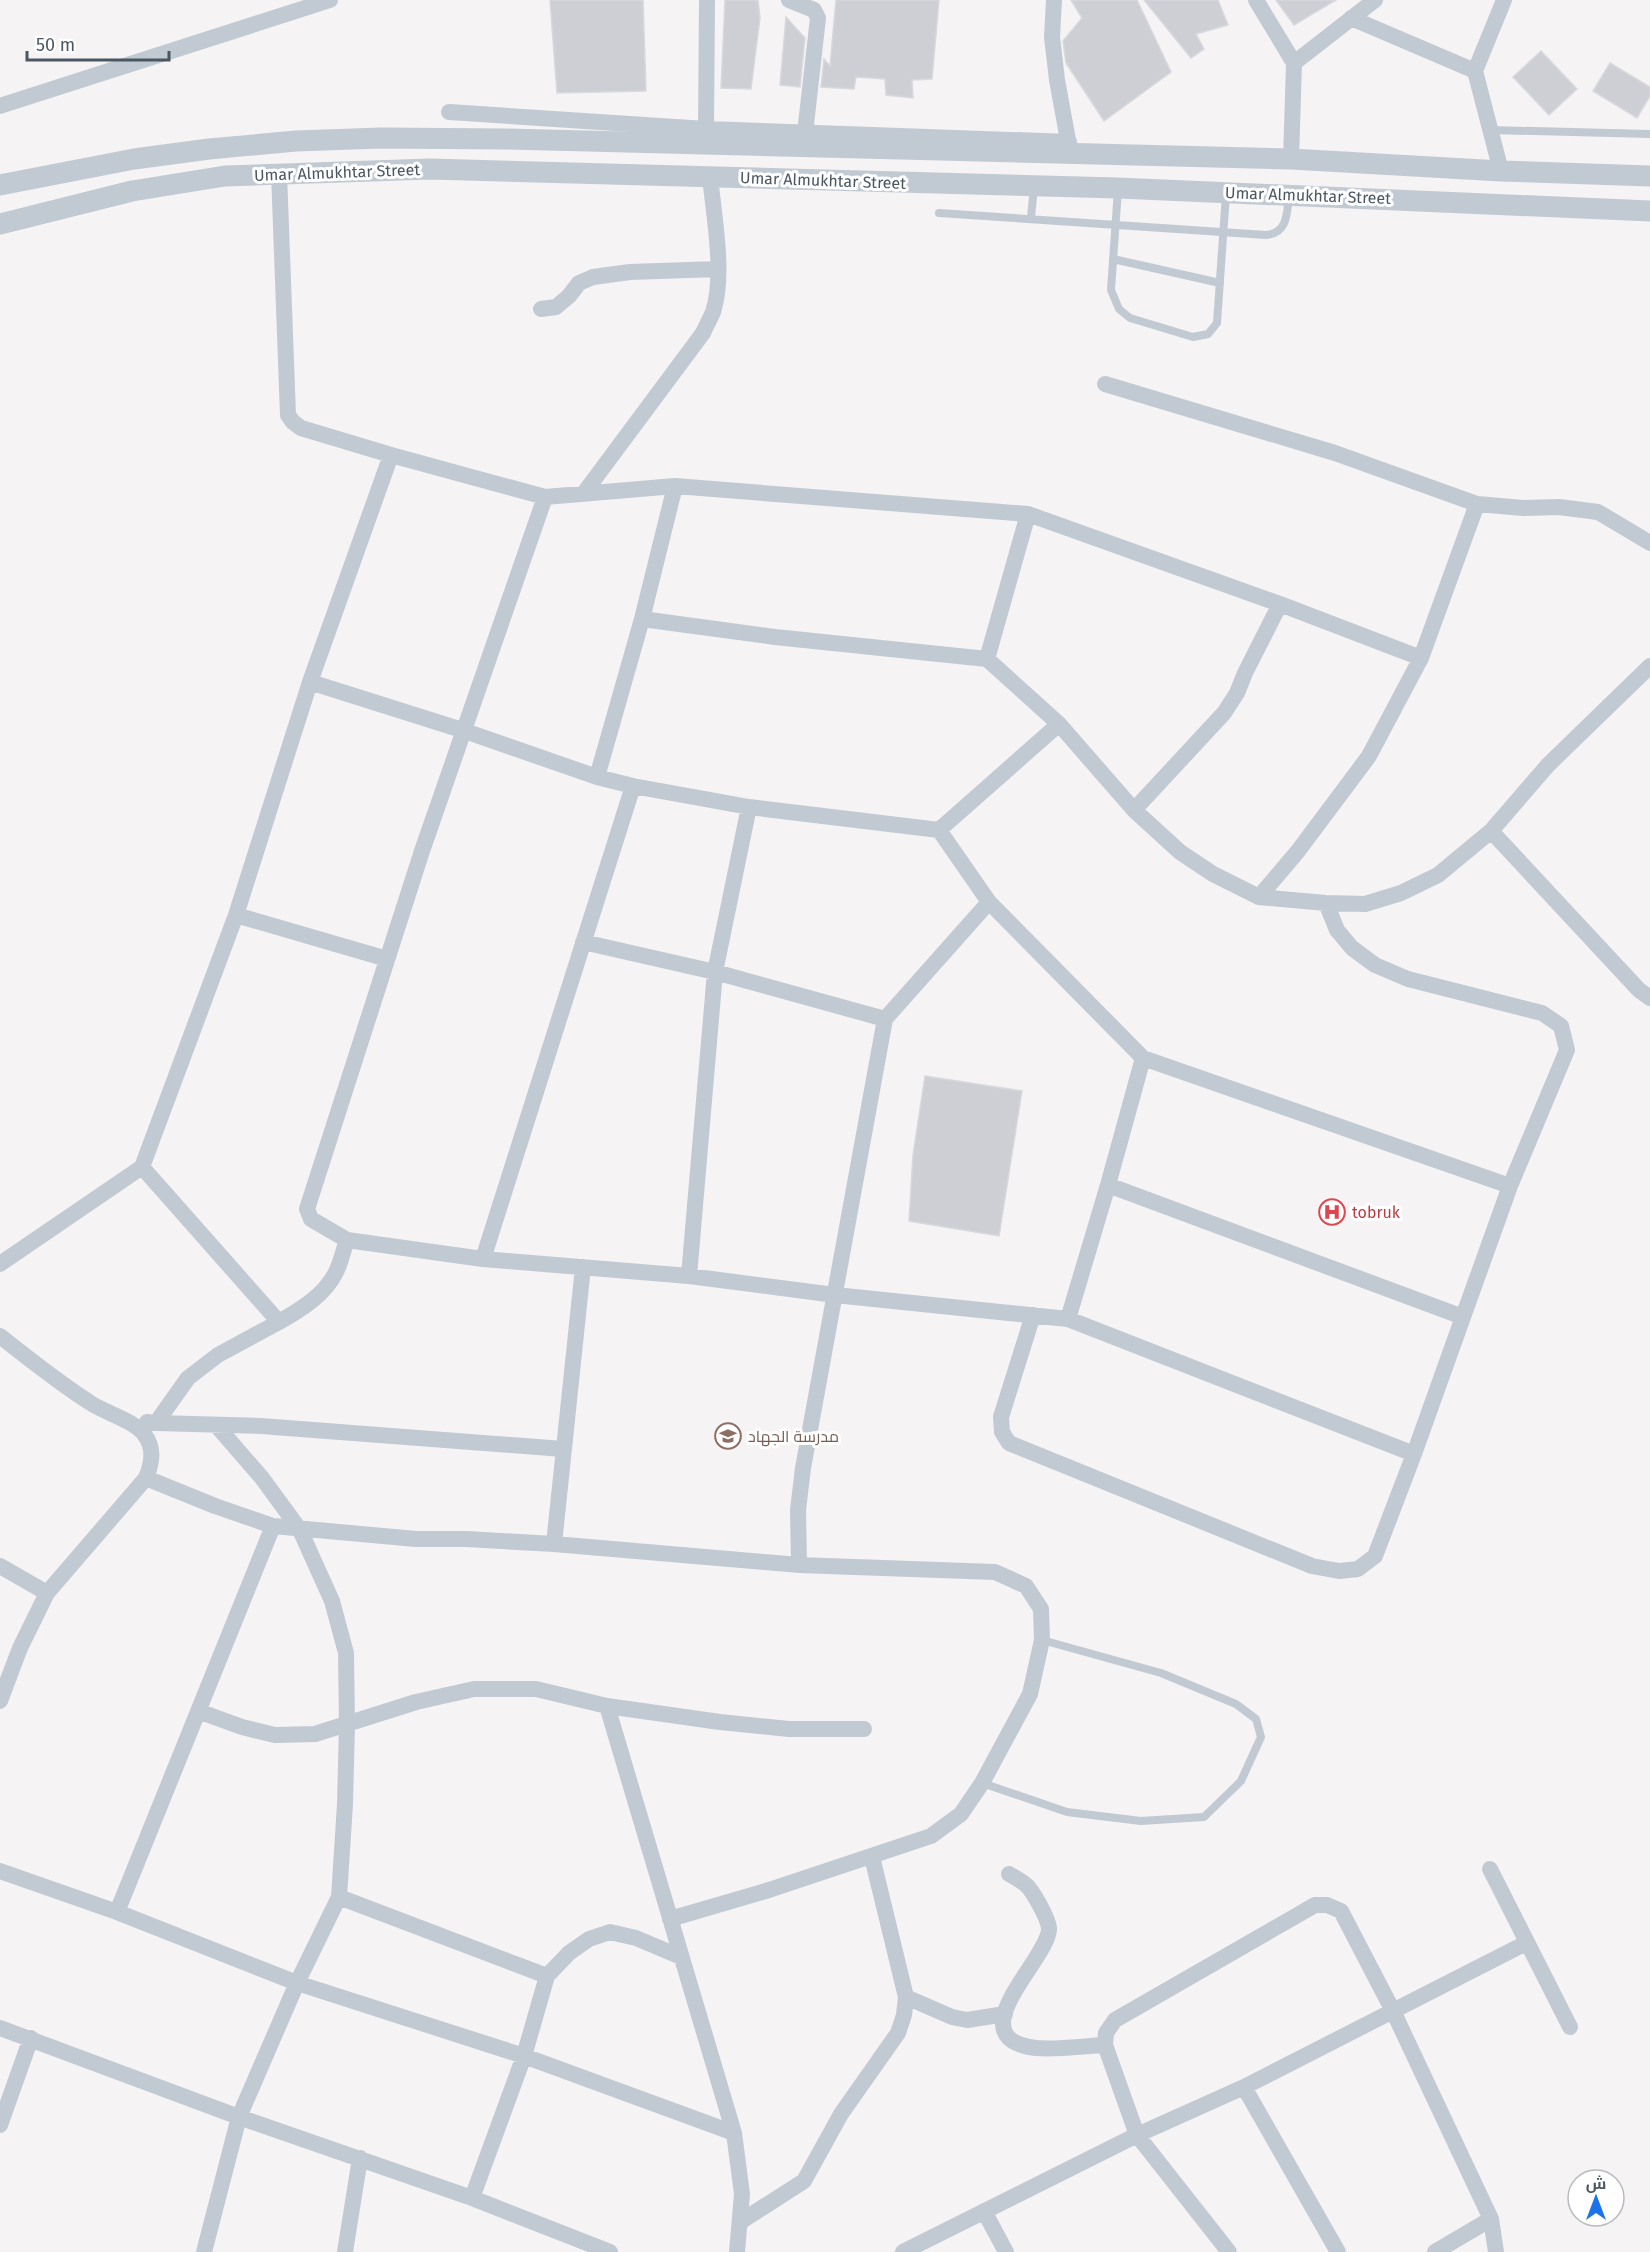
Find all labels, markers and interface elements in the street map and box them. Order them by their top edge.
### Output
scale bar [27,24,170,62]
text: 50 m [36,34,75,56]
street label: Umar Almukhtar Street [254,160,421,185]
street label: Umar Almukhtar Street [740,168,907,193]
street label: Umar Almukhtar Street [1225,183,1392,208]
hospital icon: tobruk [1317,1197,1347,1227]
place label: tobruk [1352,1203,1401,1222]
school or university icon: مدرسة الجهاد [713,1421,743,1451]
place label: مدرسة الجهاد [748,1427,839,1447]
north arrow [1566,2168,1626,2228]
text: ش [1586,2174,1606,2193]

